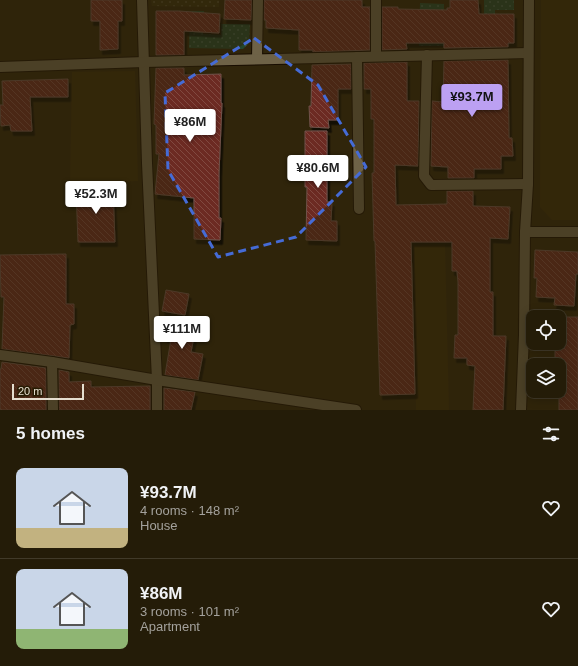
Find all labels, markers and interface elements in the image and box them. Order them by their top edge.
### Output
pin: ¥93.7M [439,84,505,118]
text: ¥93.7M [450,89,494,104]
pin: ¥86M [166,109,214,143]
text: ¥86M [174,114,206,129]
pin: ¥80.6M [285,155,351,189]
text: ¥80.6M [296,160,340,175]
pin: ¥52.3M [63,181,129,215]
text: ¥52.3M [74,186,118,201]
map controls [526,310,566,398]
button: locate [526,310,566,350]
pin: ¥111M [154,316,210,350]
text: ¥111M [163,321,201,336]
button: layers [526,358,566,398]
scale bar [12,382,84,401]
text: 20 m [18,385,42,397]
icon: filters [540,423,562,445]
text: 5 homes [16,424,85,443]
text: ¥93.7M [140,483,197,502]
icon: home [48,484,96,532]
icon: heart [540,497,562,519]
text: 4 rooms · 148 m² [140,503,239,518]
text: House [140,518,178,533]
text: ¥86M [140,584,183,603]
icon: home [48,585,96,633]
icon: heart [540,598,562,620]
text: 3 rooms · 101 m² [140,604,239,619]
text: Apartment [140,619,200,634]

